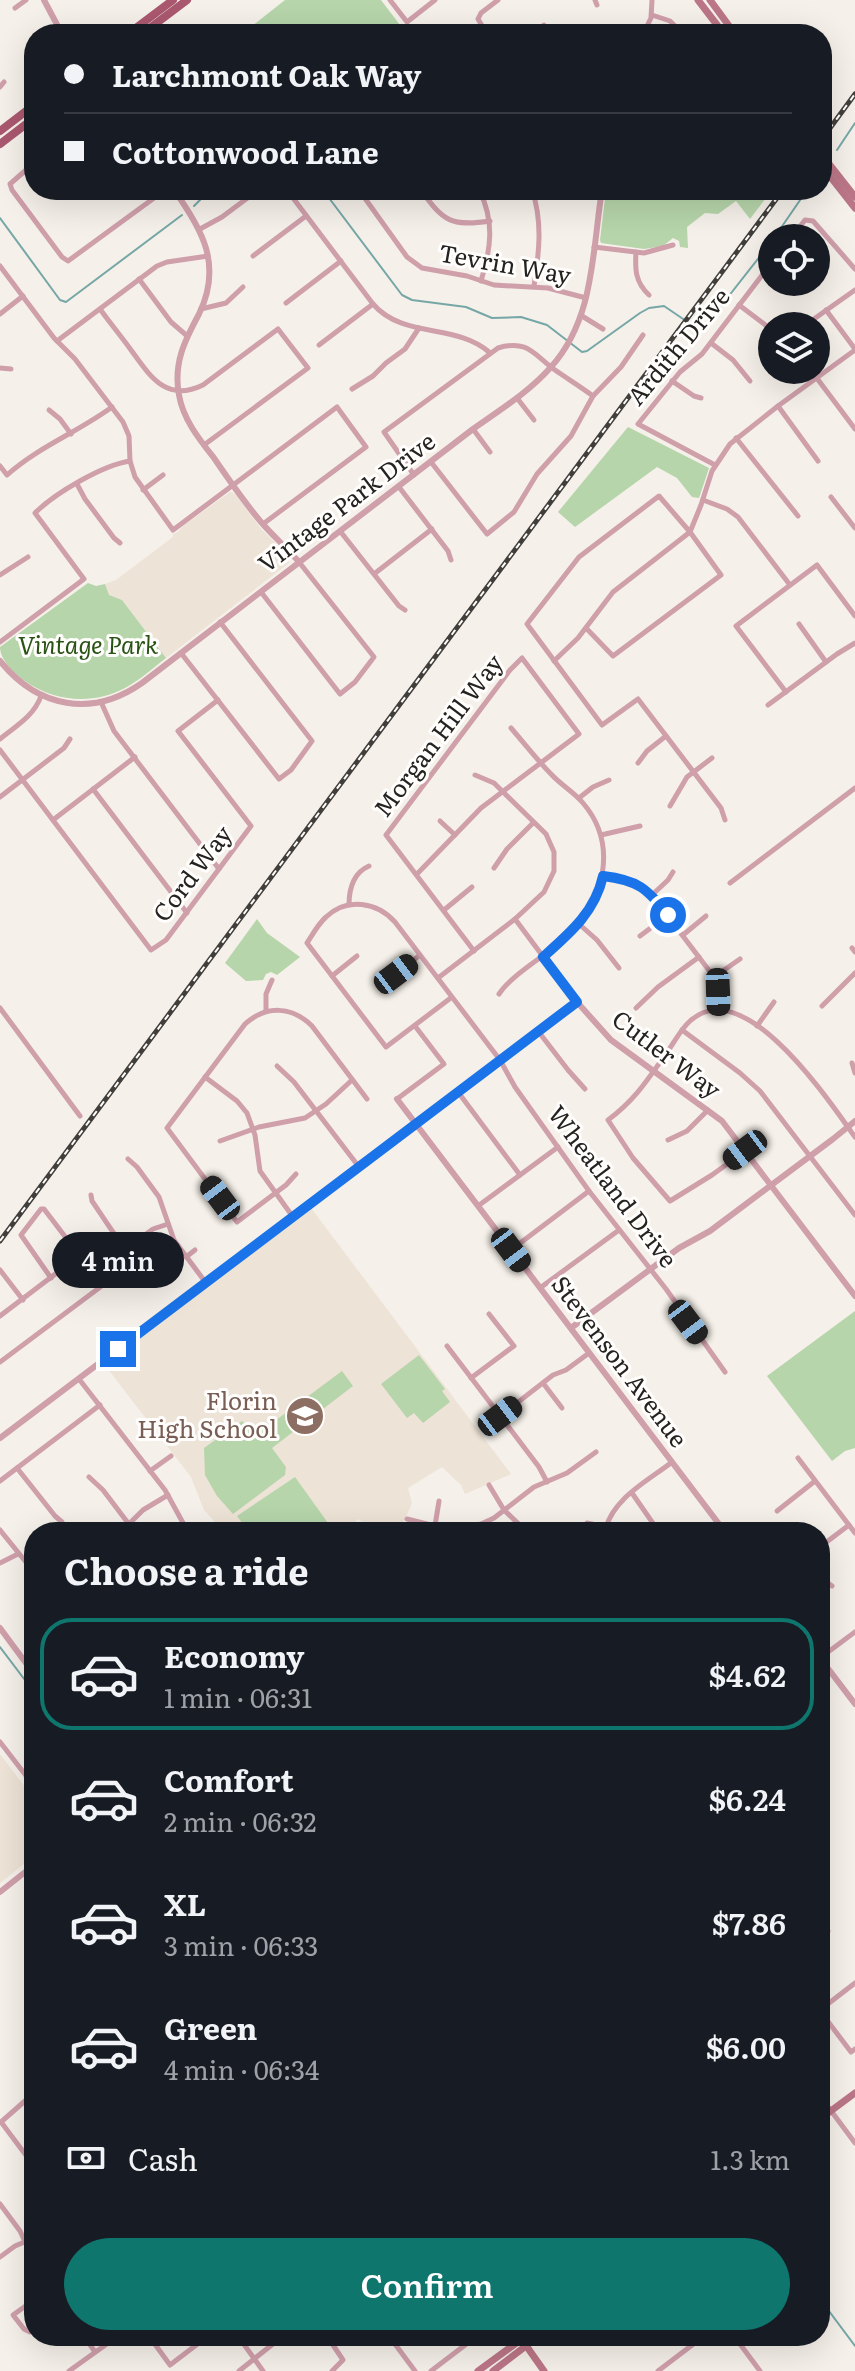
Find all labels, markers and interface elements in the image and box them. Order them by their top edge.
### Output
text: Larchmont Oak Way [112,52,421,96]
text: Cottonwood Lane [112,129,379,173]
map controls [758,224,830,384]
button: locate [758,224,830,296]
street label: Tevrin Way [437,234,574,291]
street label: Ardith Drive [617,279,737,412]
button: layers [758,312,830,384]
street label: Vintage Park Drive [250,423,441,579]
park label: Vintage Park [18,626,159,661]
street label: Morgan Hill Way [364,646,510,823]
street label: Cord Way [143,817,239,928]
route start [650,897,686,933]
car [370,950,422,998]
car [705,968,731,1016]
street label: Cutler Way [606,1000,729,1106]
street label: Wheatland Drive [541,1097,687,1274]
car [719,1126,771,1174]
car [196,1172,244,1224]
car [487,1224,535,1276]
callout: 4 min [52,1233,184,1289]
text: 4 min [82,1240,154,1279]
street label: Stevenson Avenue [545,1267,697,1454]
car [664,1296,712,1348]
route end [100,1331,136,1367]
place label: Florin High School [137,1382,277,1445]
car [474,1392,526,1440]
school or university icon: Florin High School [284,1395,326,1437]
text: Choose a ride [64,1543,309,1596]
text: Economy [164,1633,304,1677]
icon: car [68,1638,140,1710]
text: $4.62 [708,1652,786,1696]
text: 1 min · 06:31 [164,1677,312,1716]
text: Comfort [164,1757,294,1801]
icon: car [68,1762,140,1834]
text: $6.24 [708,1776,786,1820]
text: 2 min · 06:32 [164,1801,316,1840]
text: XL [164,1881,206,1925]
icon: car [68,1886,140,1958]
text: $7.86 [712,1900,786,1944]
text: 3 min · 06:33 [164,1925,318,1964]
text: Green [164,2005,257,2049]
icon: car [68,2010,140,2082]
text: $6.00 [706,2024,786,2068]
text: 4 min · 06:34 [164,2049,319,2088]
icon: cash [64,2136,108,2180]
text: Cash [128,2136,198,2180]
text: 1.3 km [711,2139,790,2178]
button: Confirm [64,2238,790,2330]

